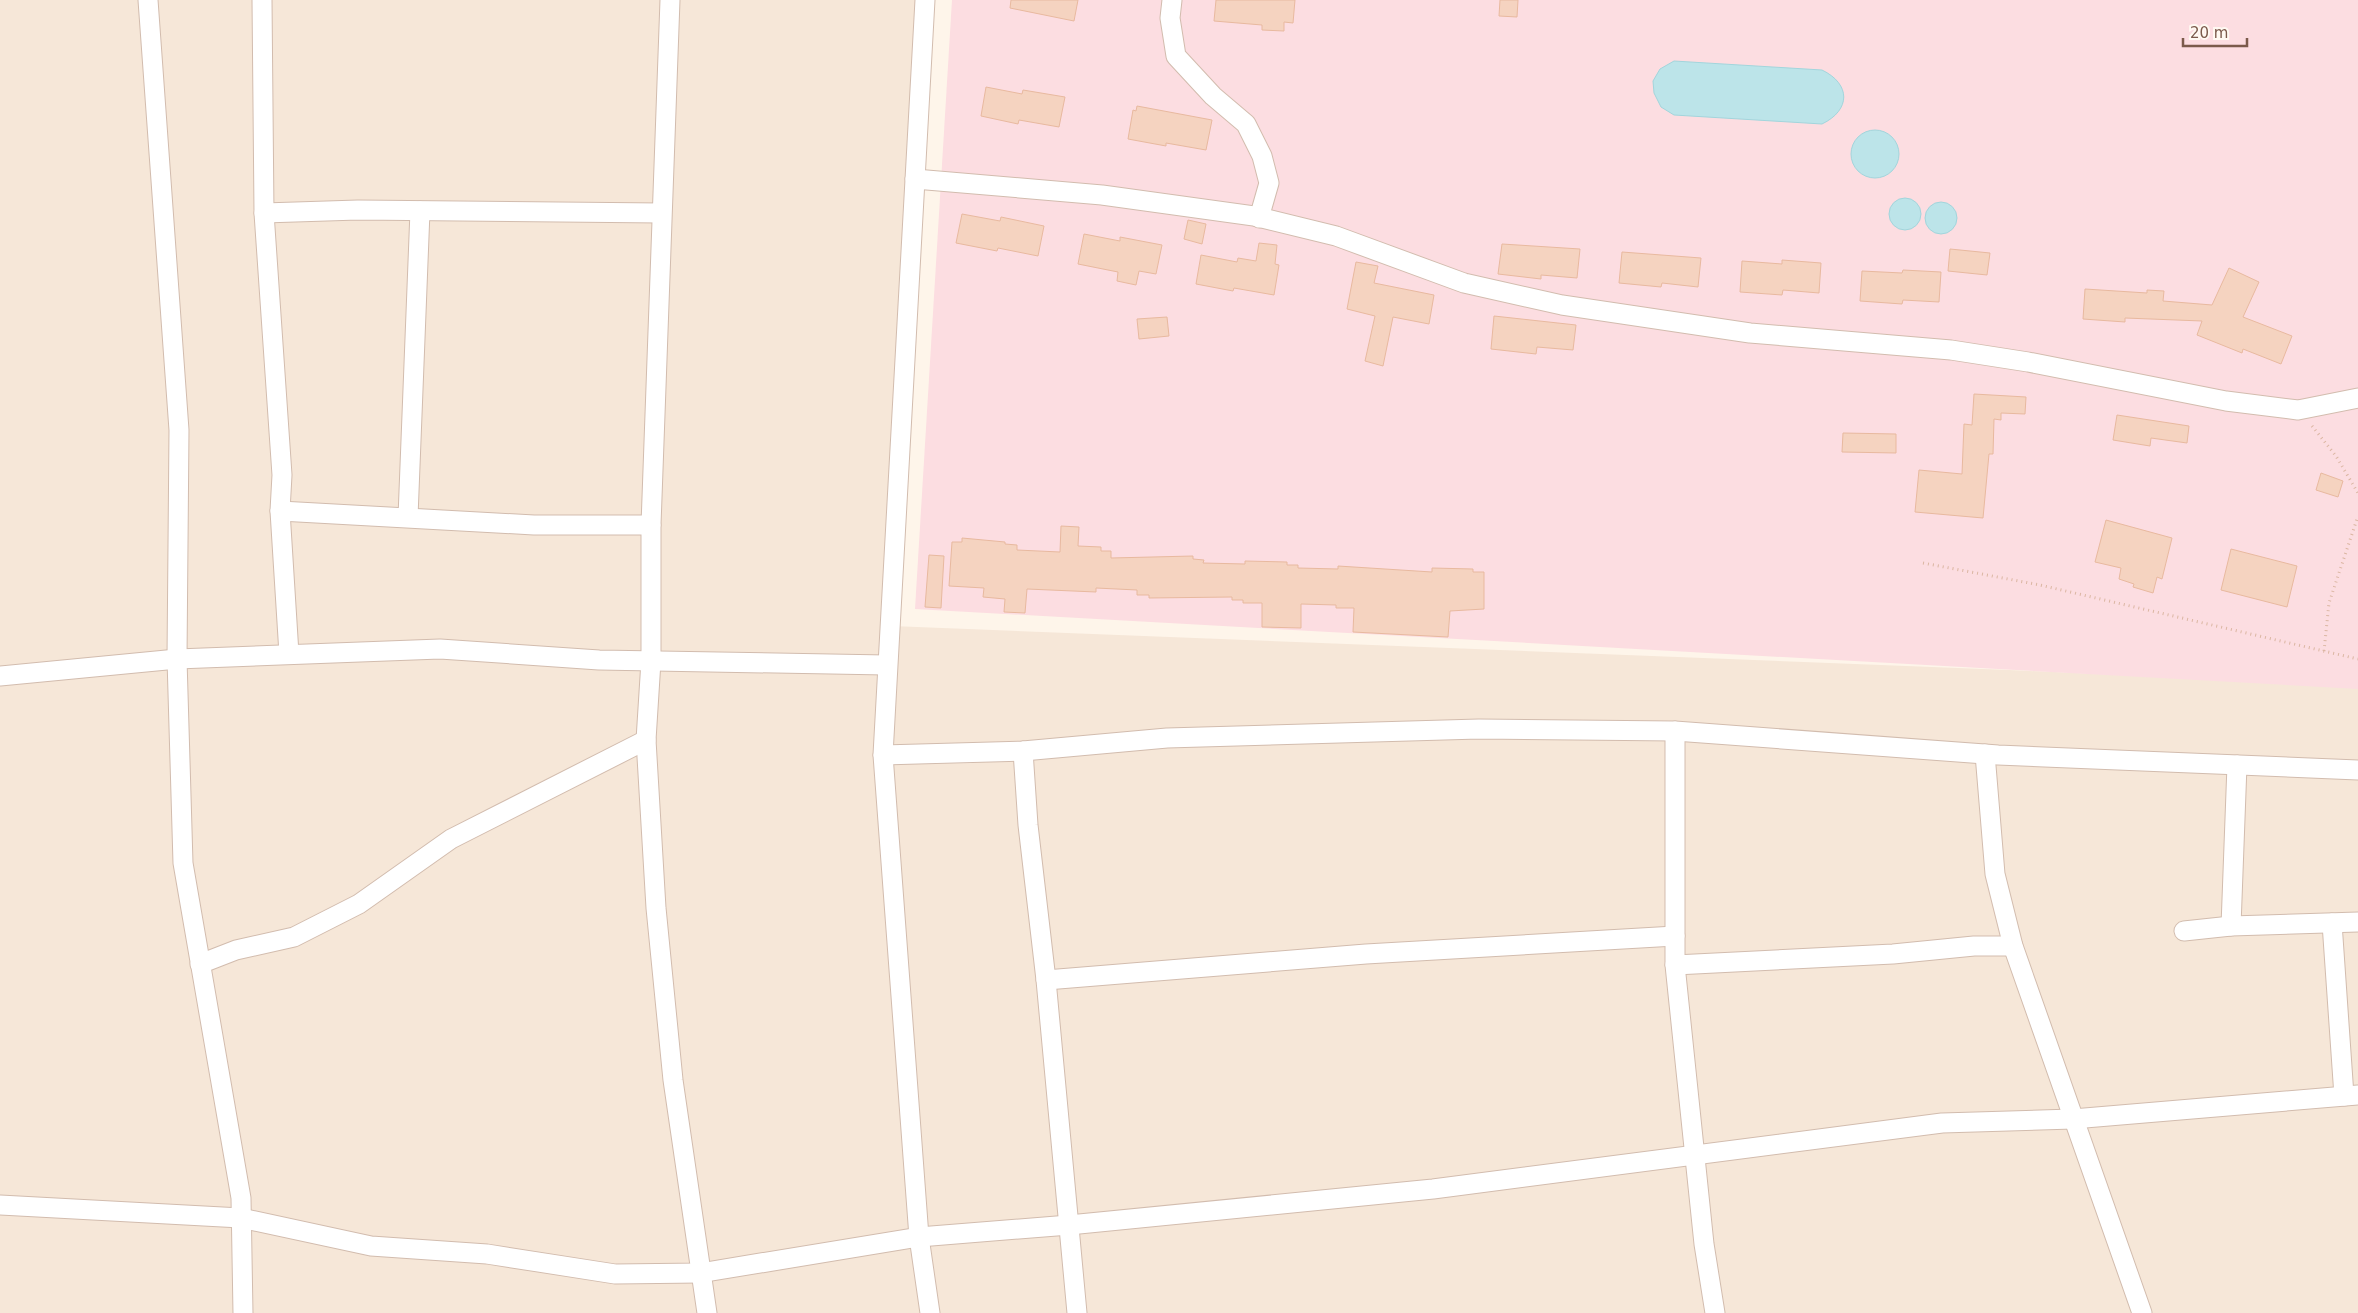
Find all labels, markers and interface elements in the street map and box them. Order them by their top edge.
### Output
scale bar [2183,15,2247,47]
text: 20 m [2190,24,2228,42]

